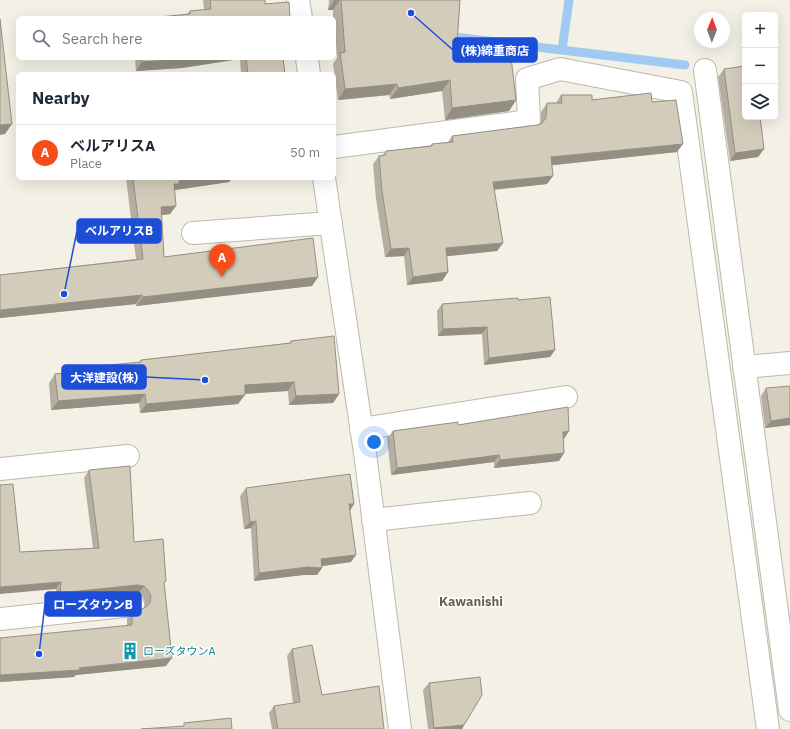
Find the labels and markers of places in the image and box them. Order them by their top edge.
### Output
callout: (株)綿重商店 [453,38,537,62]
callout: ベルアリスB [77,219,161,243]
pin: A [209,244,235,277]
callout: 大洋建設(株) [62,365,146,389]
callout: ローズタウンB [45,592,141,616]
building icon: ローズタウンA [120,641,140,661]
place label: ローズタウンA [143,644,216,658]

